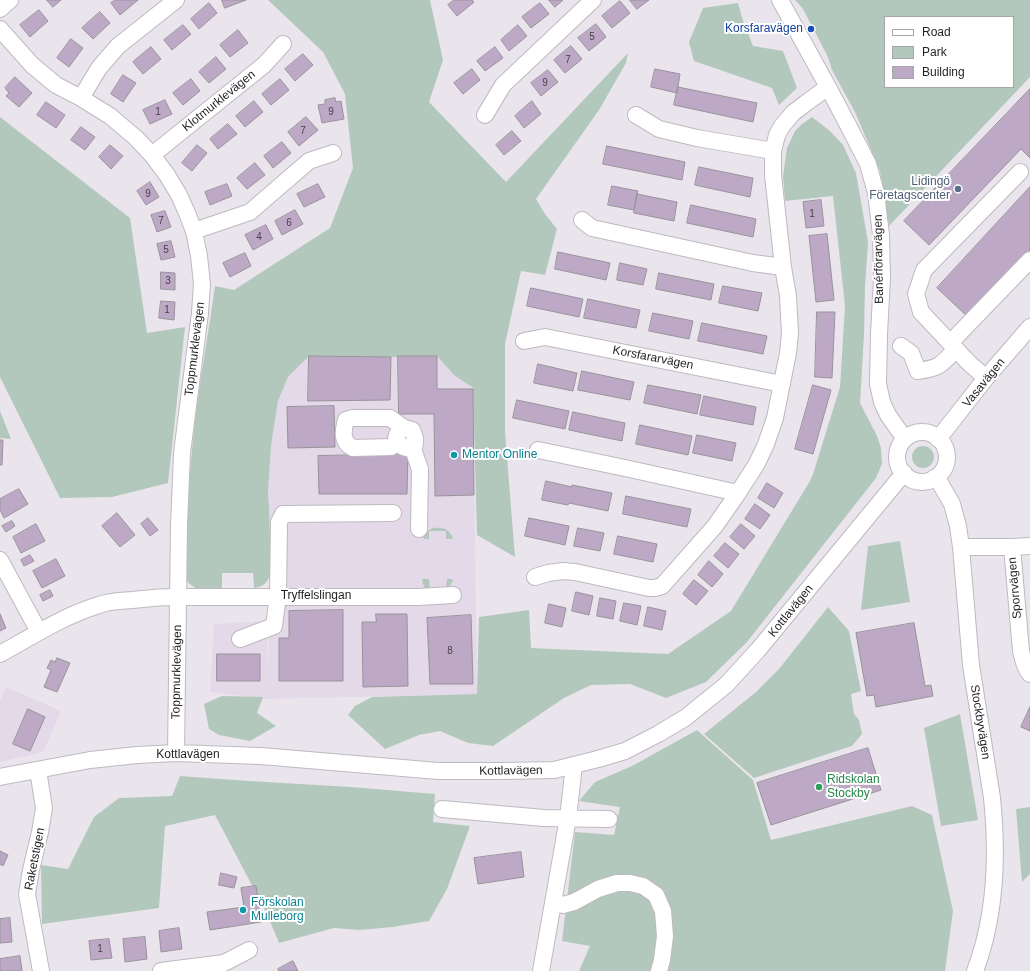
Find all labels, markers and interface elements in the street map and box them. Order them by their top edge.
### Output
legend [884,16,1014,88]
place label: Korsfaravägen [725,22,803,36]
marker: Korsfaravägen [806,24,816,34]
text: Road [922,25,951,39]
house number: 5 [589,31,595,43]
text: Park [922,45,947,59]
house number: 7 [565,54,571,66]
text: Building [922,65,965,79]
street label: Klotmurklevägen [180,67,258,135]
house number: 9 [542,77,548,89]
house number: 1 [155,106,161,118]
house number: 9 [328,106,334,118]
house number: 7 [300,125,306,137]
place label: Lidingö Företagscenter [869,175,950,203]
marker: Lidingö Företagscenter [953,184,963,194]
house number: 9 [145,188,151,200]
house number: 1 [809,208,815,220]
street label: Banérförarvägen [871,214,887,304]
house number: 7 [158,215,164,227]
house number: 6 [286,217,292,229]
house number: 4 [256,231,262,243]
house number: 5 [163,244,169,256]
house number: 3 [165,275,171,287]
street label: Toppmurklevägen [182,301,208,397]
house number: 1 [164,304,170,316]
street label: Korsfararvägen [611,343,695,373]
street label: Vasavägen [960,355,1008,411]
place label: Mentor Online [462,448,537,462]
marker: Mentor Online [449,450,459,460]
street label: Sporrvägen [1005,556,1025,620]
street label: Kottlavägen [765,582,817,640]
street label: Tryffelslingan [281,589,351,603]
street label: Toppmurklevägen [169,625,185,719]
house number: 8 [447,645,453,657]
street label: Stockbyvägen [967,684,993,760]
street label: Kottlavägen [156,748,220,762]
street label: Kottlavägen [479,763,543,779]
place label: Ridskolan Stockby [827,773,880,801]
marker: Ridskolan Stockby [814,782,824,792]
street label: Raketstigen [22,827,48,891]
place label: Förskolan Mulleborg [251,896,304,924]
marker: Förskolan Mulleborg [238,905,248,915]
house number: 1 [97,943,103,955]

